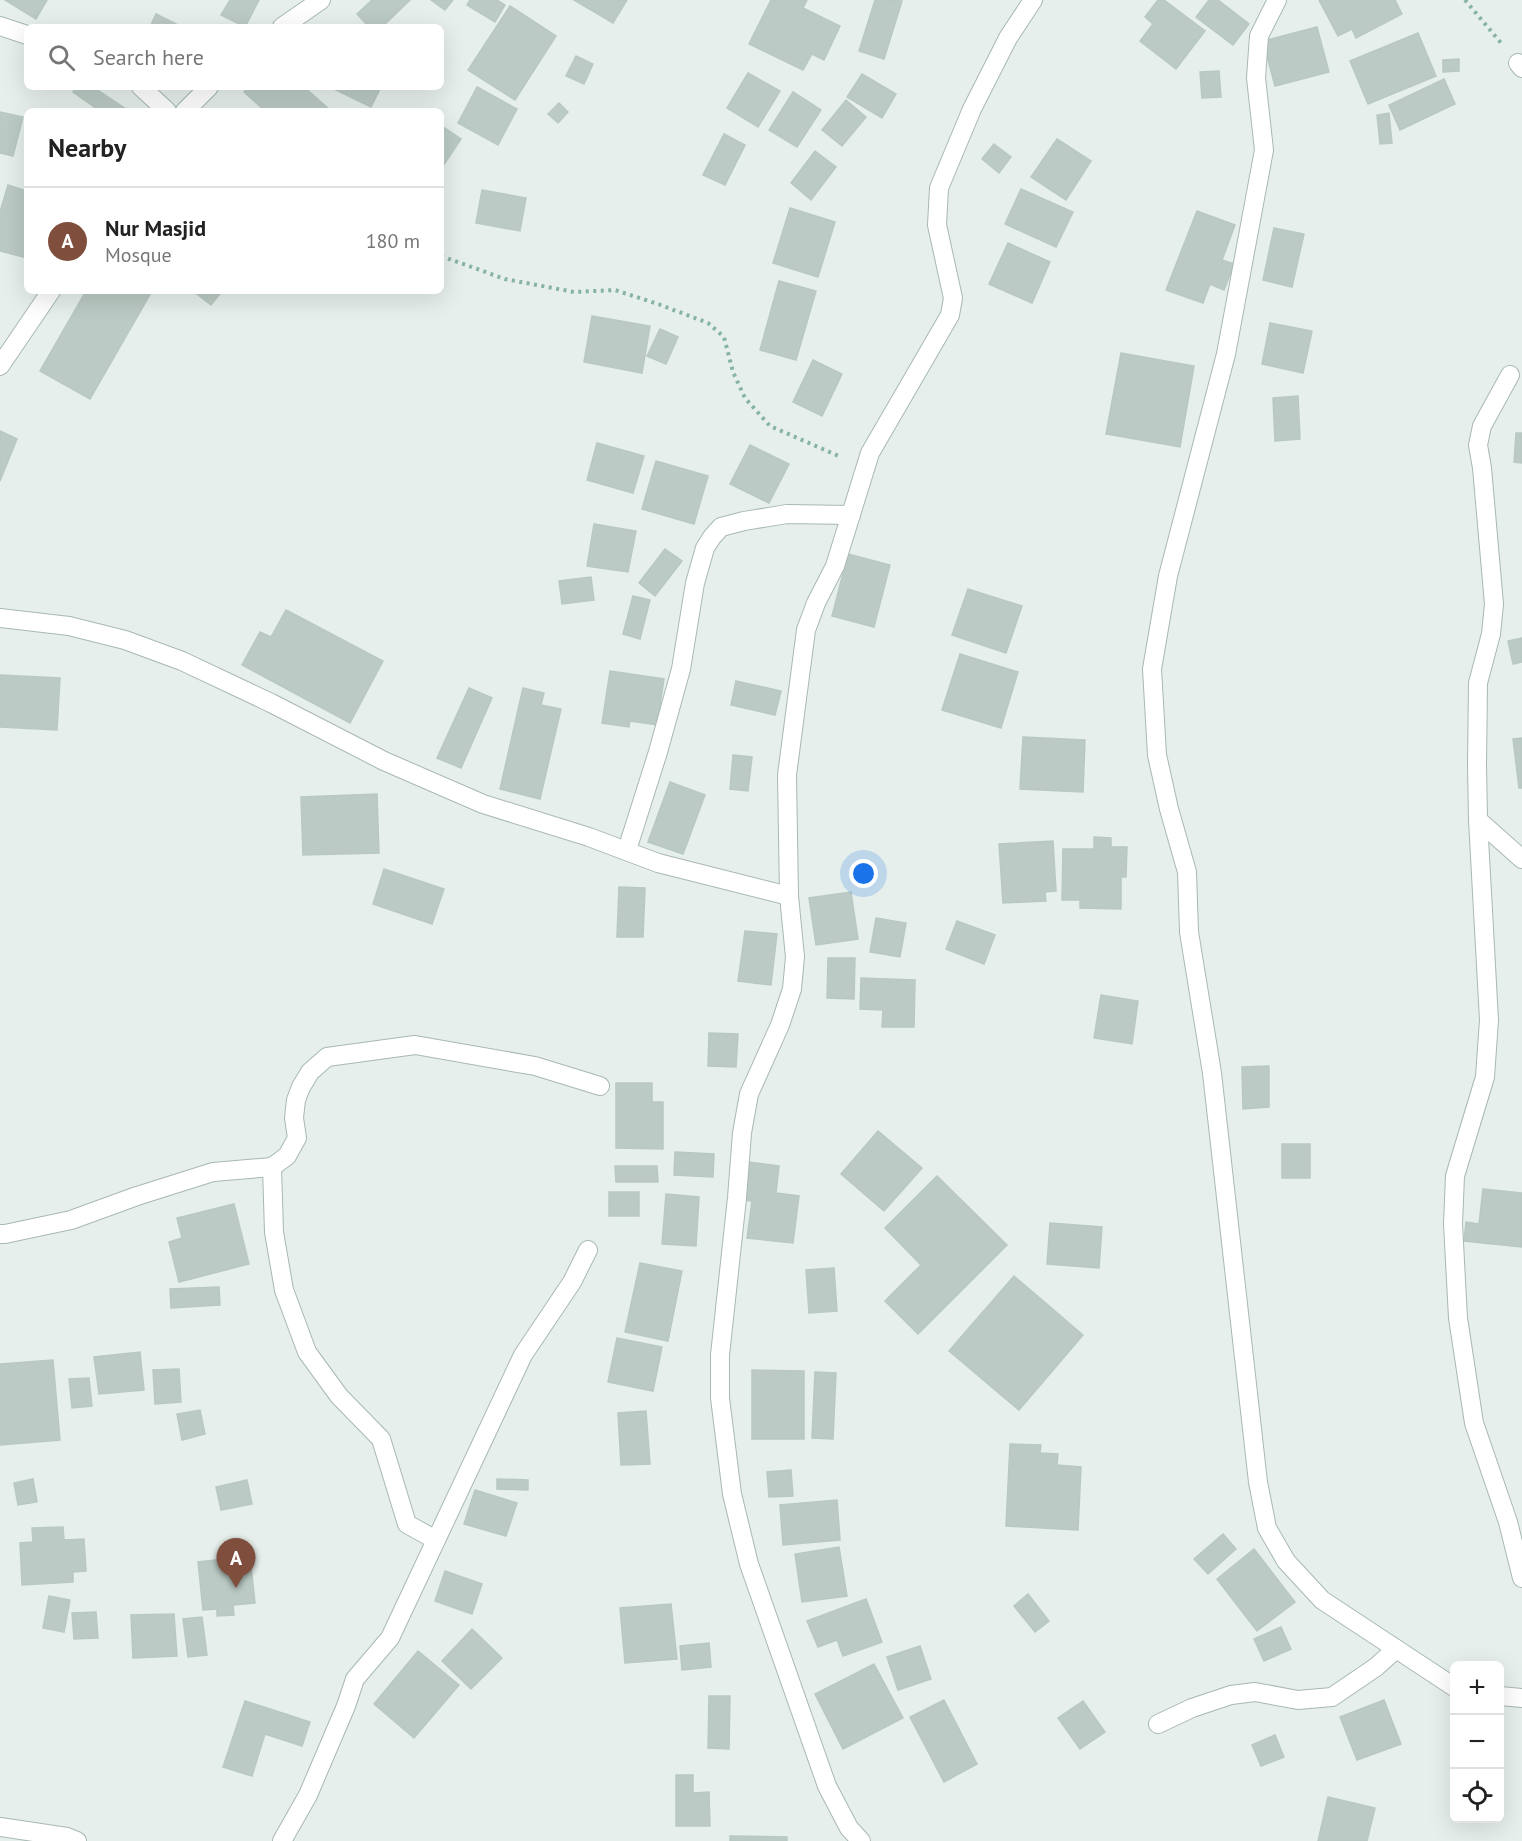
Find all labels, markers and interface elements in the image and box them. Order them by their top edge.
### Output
search box [24,24,444,90]
icon: search [45,41,78,74]
text: Search here [93,43,204,71]
text: Nearby [48,131,126,164]
text: Nur Masjid [105,214,206,242]
text: A [61,228,74,254]
text: 180 m [366,228,420,254]
text: Mosque [105,242,172,268]
your location [849,859,878,888]
pin: A [216,1538,256,1588]
map controls [1450,1661,1504,1823]
button: + [1450,1661,1504,1715]
button: − [1450,1715,1504,1769]
button: locate [1450,1769,1504,1823]

